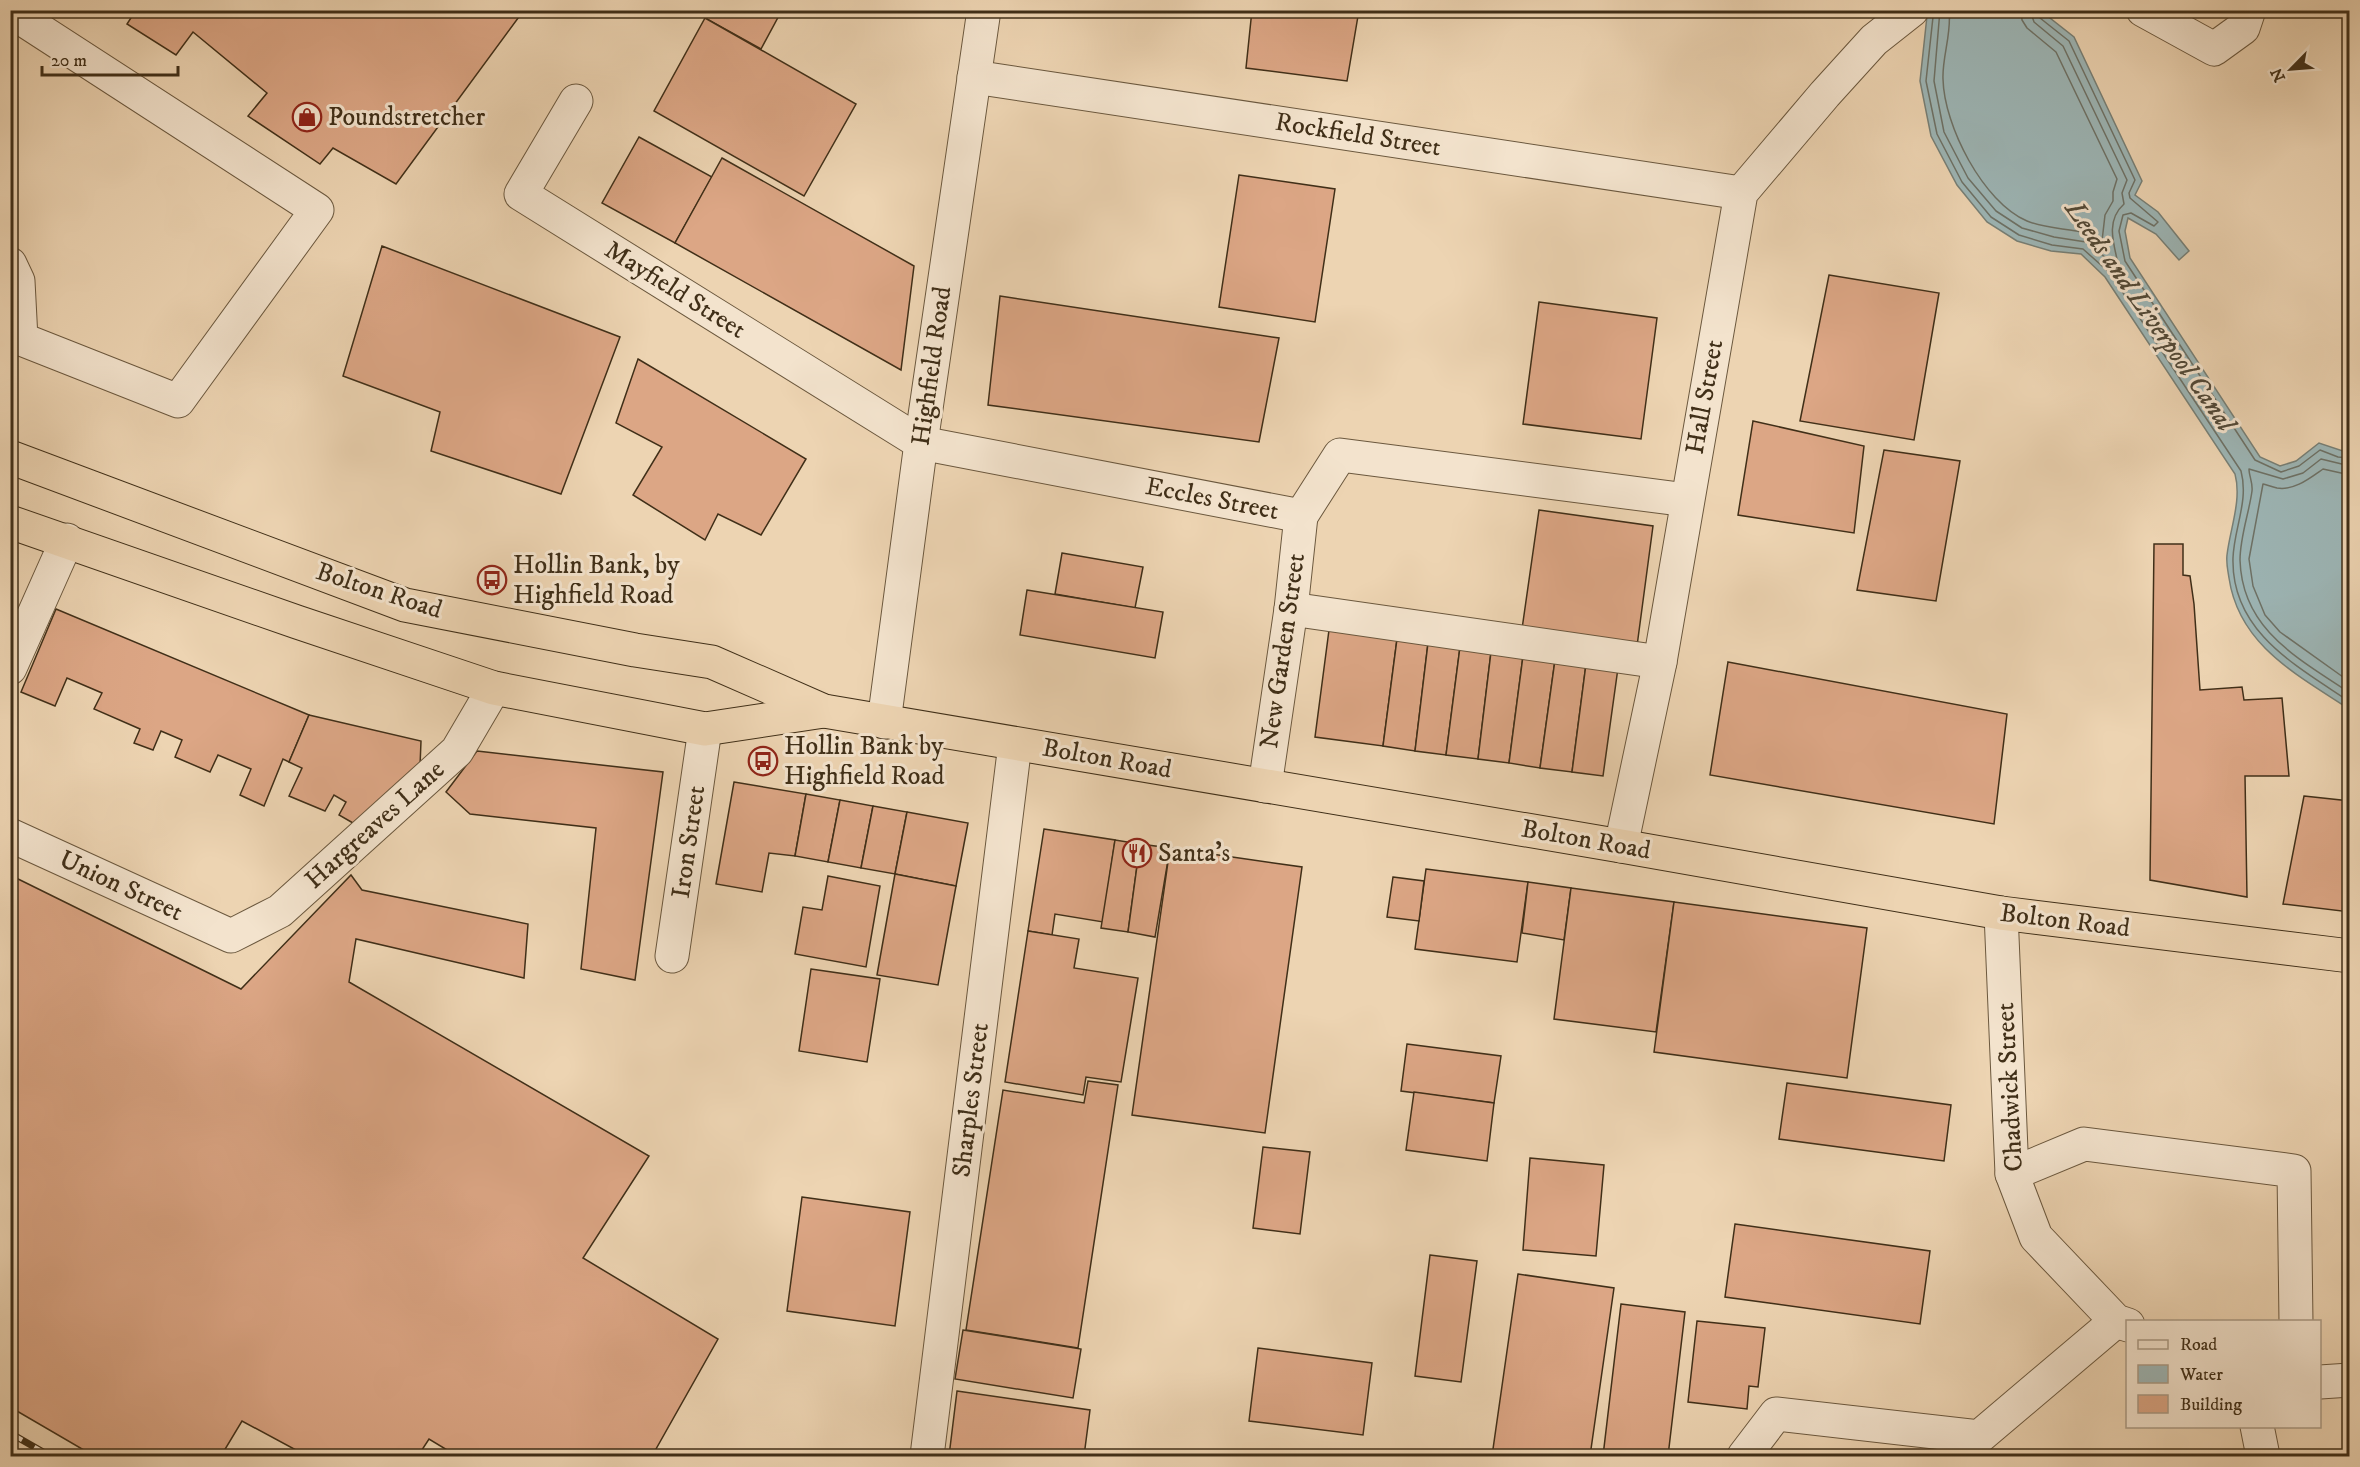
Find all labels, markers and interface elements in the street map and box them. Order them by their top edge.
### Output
scale bar [42,39,178,77]
north arrow [2261,39,2321,99]
text: 20 m [51,50,87,72]
text: N [2266,65,2290,85]
shop icon: Poundstretcher [291,101,323,133]
place label: Poundstretcher [328,101,486,134]
street label: Rockfield Street [1273,106,1443,164]
water label: Leeds and Liverpool Canal [2056,192,2244,441]
street label: Mayfield Street [598,234,752,346]
street label: Highfield Road [904,284,960,448]
street label: Hall Street [1679,337,1731,457]
street label: Eccles Street [1143,470,1281,528]
place label: Hollin Bank, by Highfield Road [513,549,680,612]
street label: New Garden Street [1253,551,1313,751]
street label: Bolton Road [312,555,446,627]
bus stop icon: Hollin Bank, by Highfield Road [476,564,508,596]
place label: Hollin Bank by Highfield Road [784,730,944,793]
street label: Bolton Road [1040,731,1174,787]
bus stop icon: Hollin Bank by Highfield Road [747,745,779,777]
street label: Hargreaves Lane [298,753,452,897]
street label: Iron Street [665,783,713,901]
street label: Bolton Road [1519,812,1653,868]
restaurant icon: Santa's [1121,837,1153,869]
place label: Santa's [1158,837,1230,870]
street label: Union Street [54,843,188,929]
street label: Bolton Road [1998,897,2132,945]
street label: Chadwick Street [1989,1002,2031,1172]
street label: Sharples Street [945,1021,997,1179]
legend [2126,1320,2321,1428]
text: Road [2180,1334,2217,1356]
text: Water [2179,1364,2223,1386]
text: Building [2180,1394,2242,1416]

